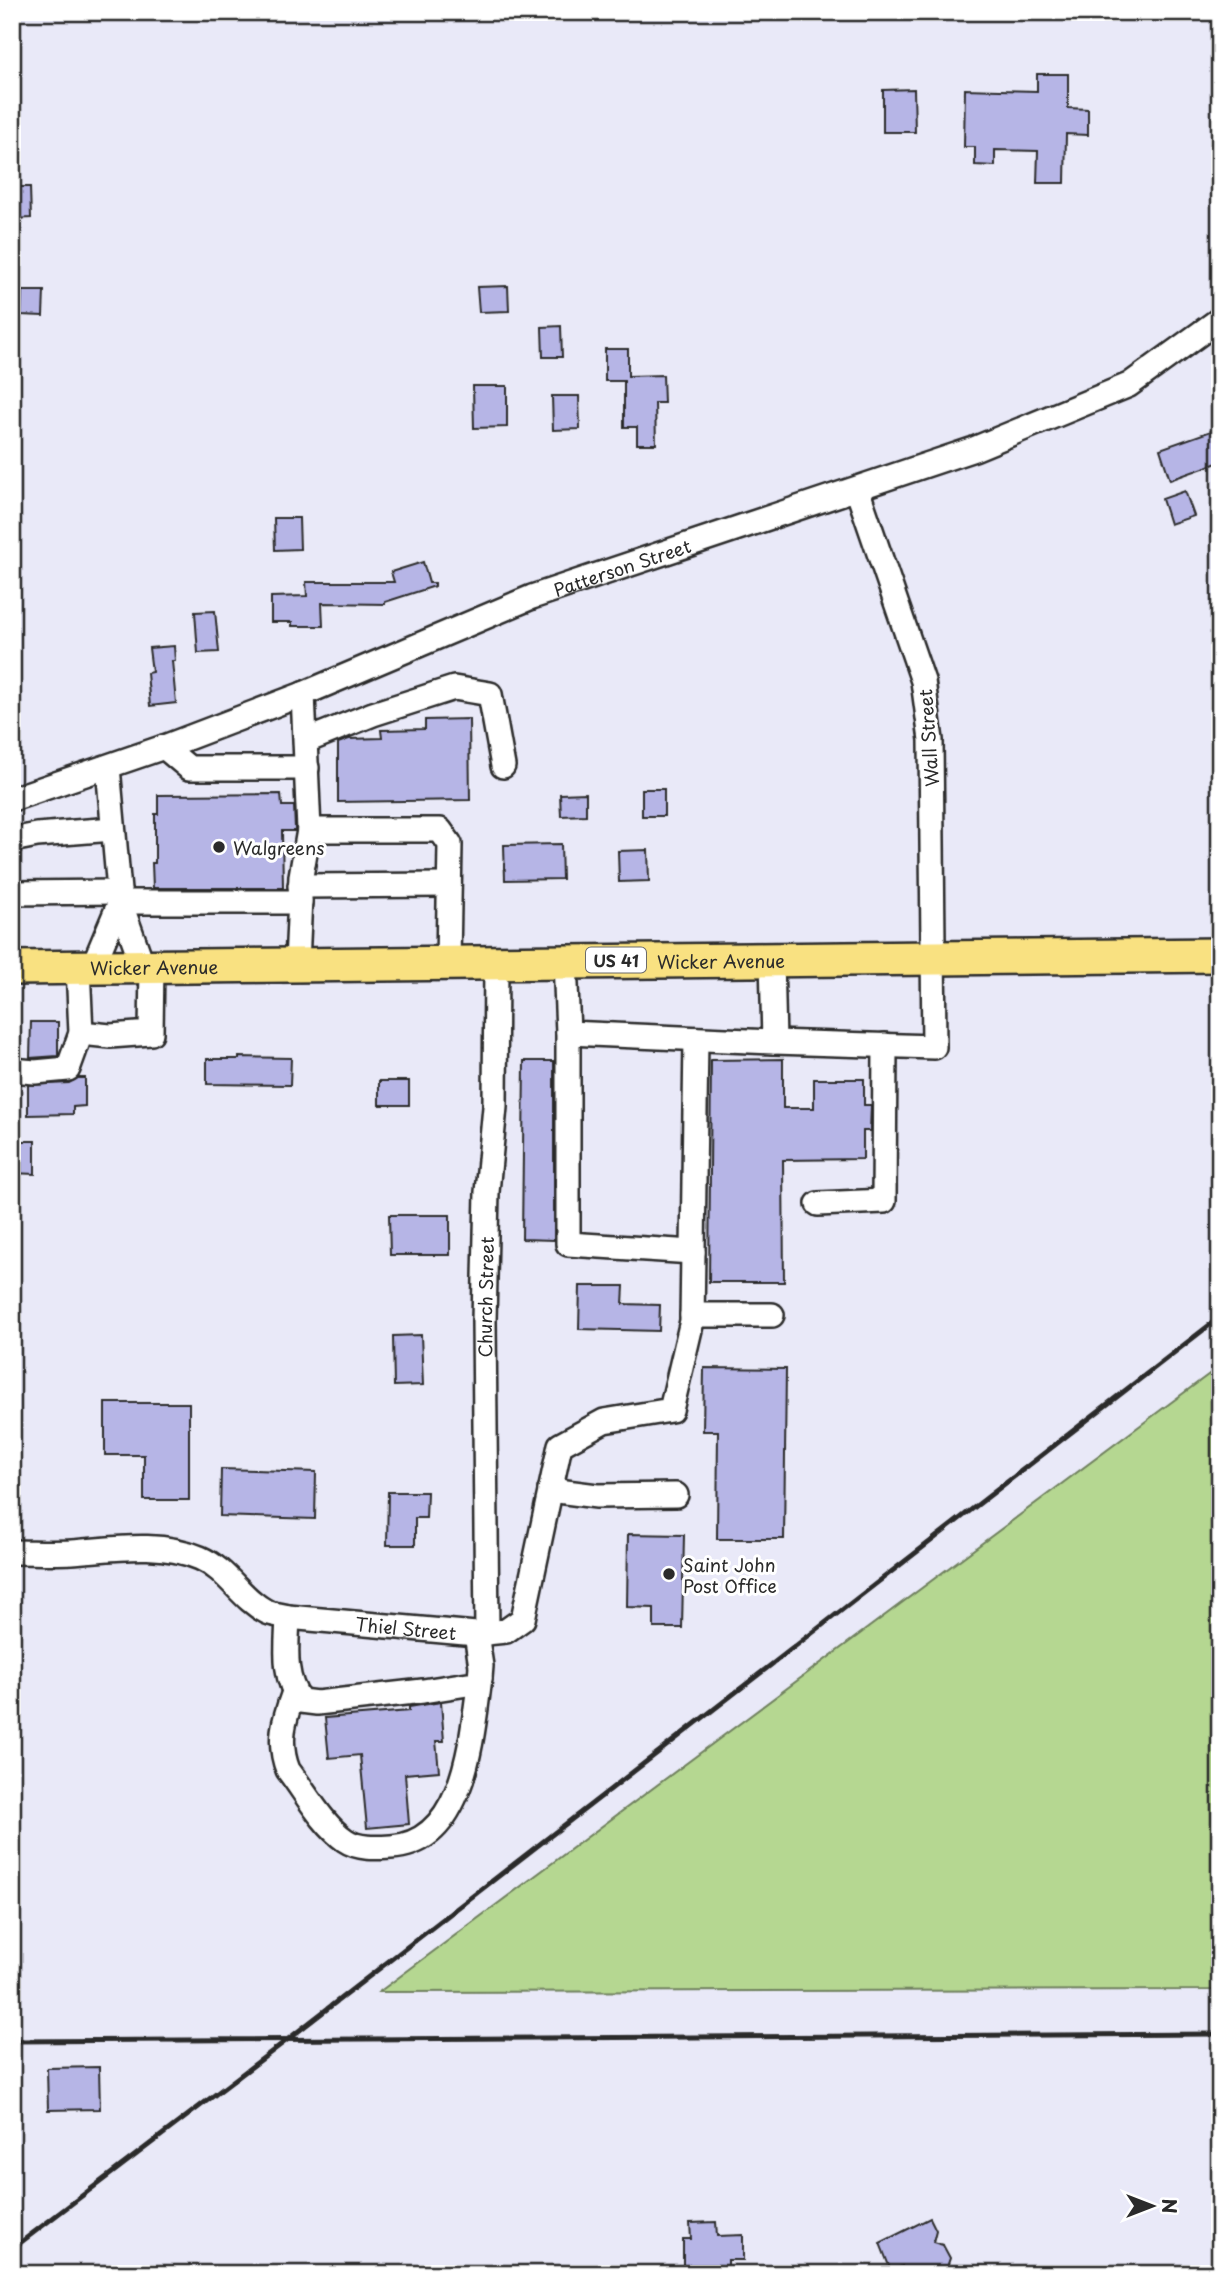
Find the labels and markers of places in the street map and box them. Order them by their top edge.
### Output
place label: Walgreens [233,834,324,861]
marker: Walgreens [211,839,227,855]
place label: Saint John Post Office [683,1551,777,1599]
marker: Saint John Post Office [661,1566,677,1582]

